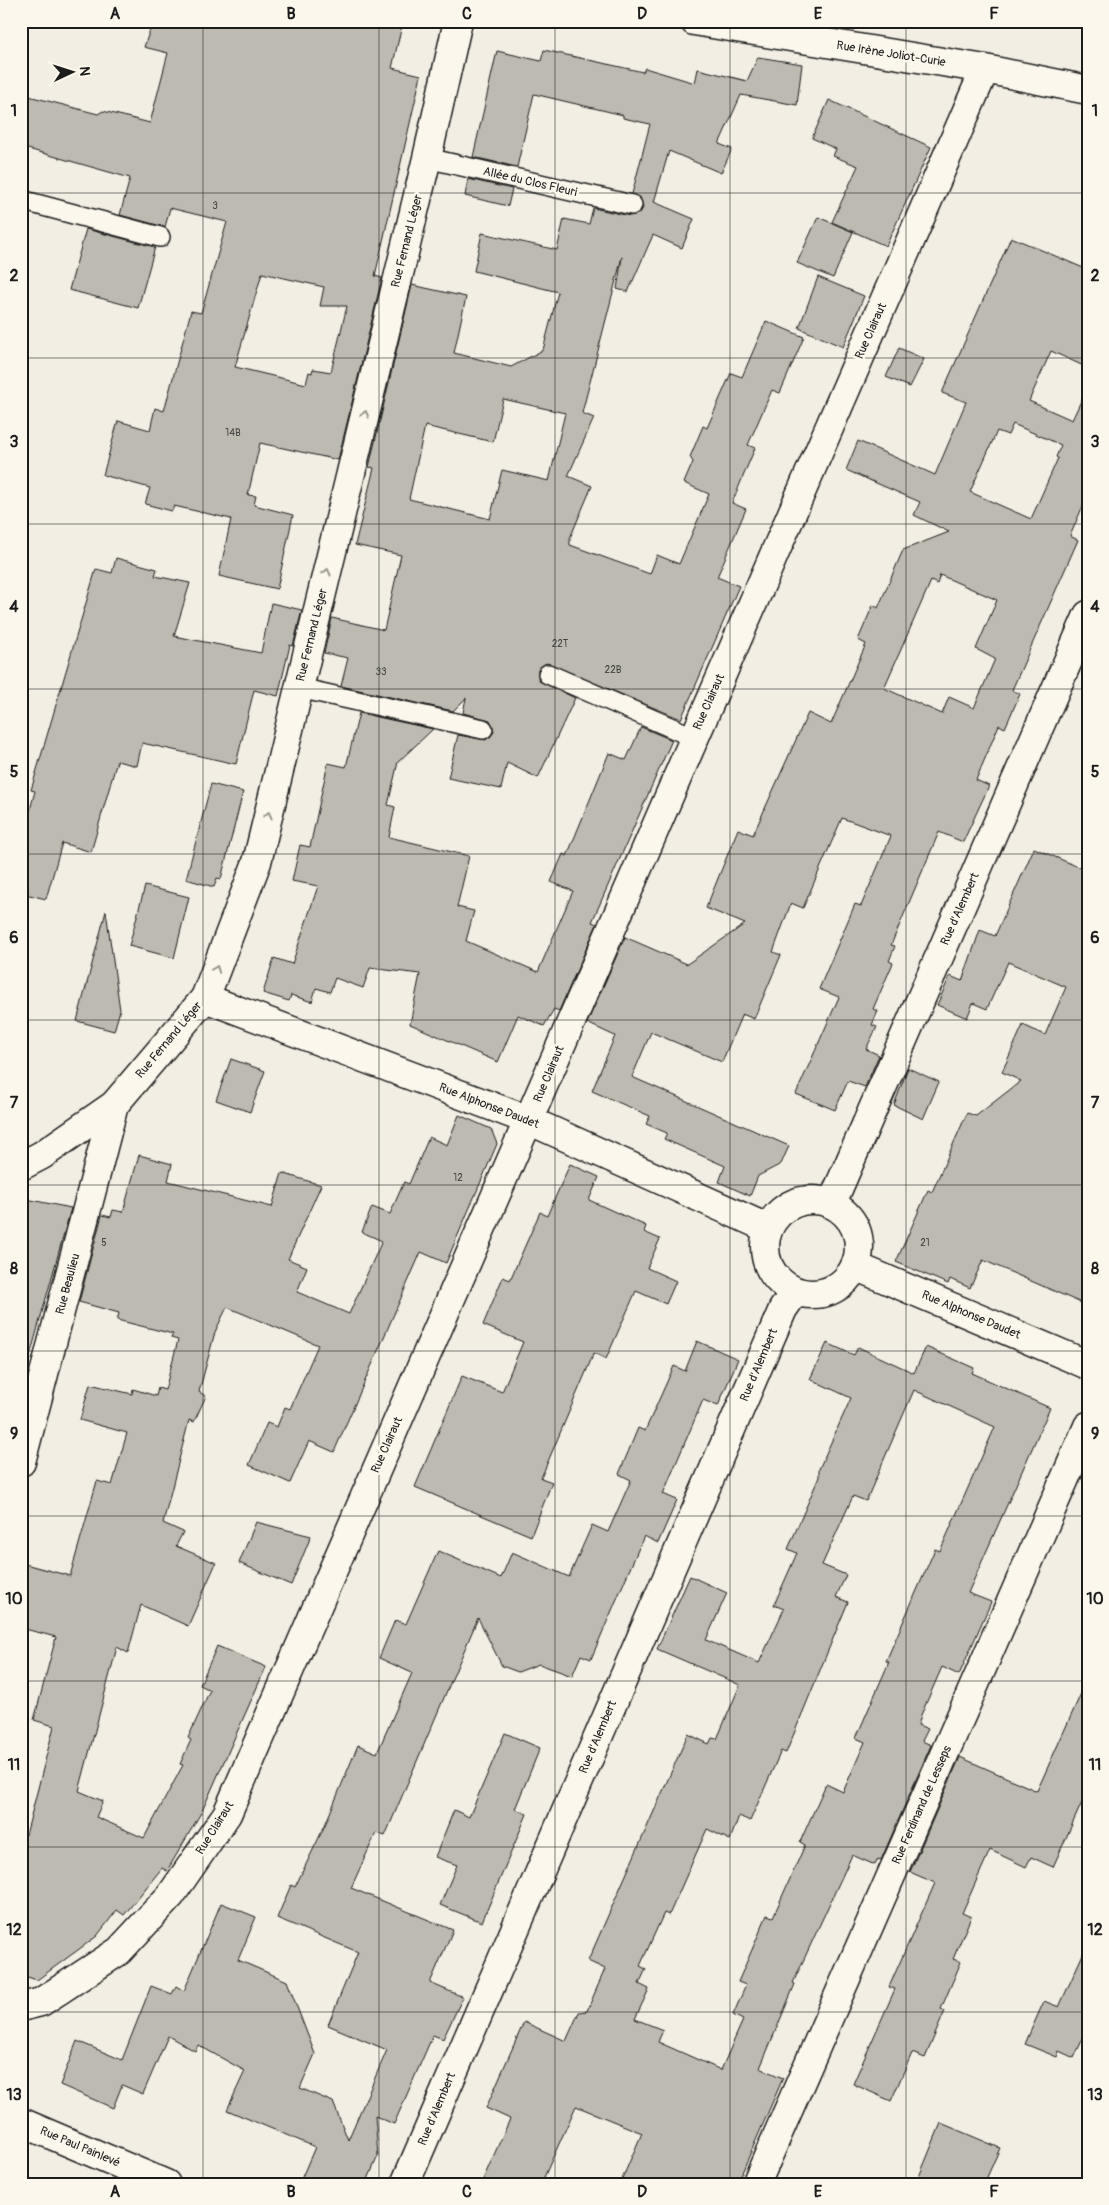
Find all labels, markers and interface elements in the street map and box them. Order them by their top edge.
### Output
text: A [110,4,121,24]
text: B [286,4,296,24]
text: C [462,4,472,24]
text: D [637,4,647,24]
text: E [814,4,823,24]
text: F [989,4,999,24]
street label: Rue Irène Joliot-Curie [835,38,947,70]
north arrow [48,48,98,98]
text: N [76,66,93,76]
text: 1 [11,101,17,121]
text: 1 [1092,101,1098,121]
street label: Allée du Clos Fleuri [482,164,578,200]
street label: Rue Fernand Léger [388,192,426,289]
house number: 3 [212,200,218,212]
text: 2 [10,266,19,286]
text: 2 [1091,266,1100,286]
street label: Rue Clairaut [852,300,890,361]
one-way arrow [359,410,370,419]
house number: 14B [225,427,241,439]
text: 3 [10,432,19,452]
text: 3 [1091,432,1100,452]
one-way arrow [321,568,332,577]
street label: Rue Fernand Léger [293,586,331,683]
text: 4 [9,597,19,617]
text: 4 [1090,597,1100,617]
house number: 22T [552,638,569,650]
house number: 22B [605,664,622,676]
house number: 33 [375,666,387,678]
street label: Rue Clairaut [690,671,728,732]
text: 5 [10,762,19,782]
text: 5 [1091,762,1100,782]
one-way arrow [263,812,273,820]
street label: Rue d'Alembert [937,870,983,948]
text: 6 [9,928,19,948]
text: 6 [1090,928,1100,948]
one-way arrow [210,965,220,974]
street label: Rue Fernand Léger [133,998,206,1081]
street label: Rue Clairaut [530,1043,568,1105]
street label: Rue Alphonse Daudet [437,1080,541,1132]
text: 7 [10,1093,19,1113]
text: 7 [1091,1093,1100,1113]
house number: 12 [453,1172,463,1184]
house number: 5 [101,1237,107,1249]
house number: 21 [920,1237,930,1249]
street label: Rue Beaulieu [53,1252,83,1316]
text: 8 [10,1259,18,1279]
text: 8 [1091,1259,1099,1279]
street label: Rue Alphonse Daudet [919,1287,1023,1343]
street label: Rue d'Alembert [737,1326,781,1404]
street label: Rue Clairaut [368,1414,406,1475]
text: 9 [10,1424,18,1444]
text: 9 [1091,1424,1099,1444]
text: 10 [5,1589,23,1609]
text: 10 [1086,1589,1104,1609]
street label: Rue d'Alembert [576,1698,620,1776]
street label: Rue Ferdinand de Lesseps [889,1743,955,1867]
text: 11 [8,1755,20,1775]
text: 11 [1089,1755,1101,1775]
street label: Rue Clairaut [193,1798,237,1857]
text: 12 [6,1920,22,1940]
text: 12 [1087,1920,1103,1940]
street label: Rue d'Alembert [415,2070,459,2148]
text: 13 [6,2085,22,2105]
text: 13 [1087,2085,1103,2105]
street label: Rue Paul Painlevé [38,2123,122,2171]
text: A [110,2182,121,2202]
text: B [286,2182,296,2202]
text: C [462,2182,472,2202]
text: D [637,2182,647,2202]
text: E [814,2182,823,2202]
text: F [989,2182,999,2202]

